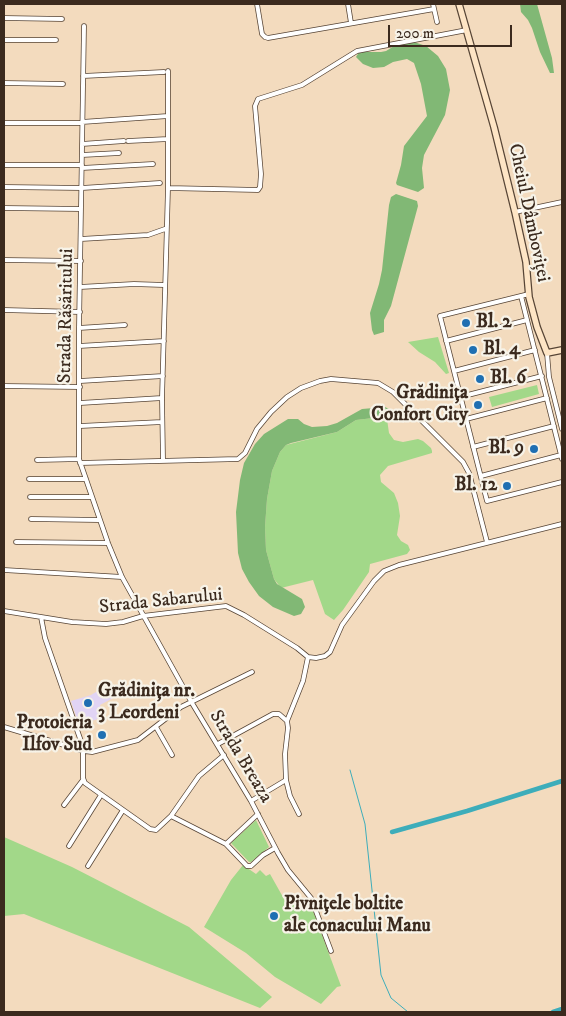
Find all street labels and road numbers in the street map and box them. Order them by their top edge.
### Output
street label: Cheiul Dâmboviței [502,142,554,284]
street label: Strada Răsăritului [54,248,80,384]
street label: Strada Sabarului [98,584,224,620]
street label: Strada Breaza [203,707,277,807]

